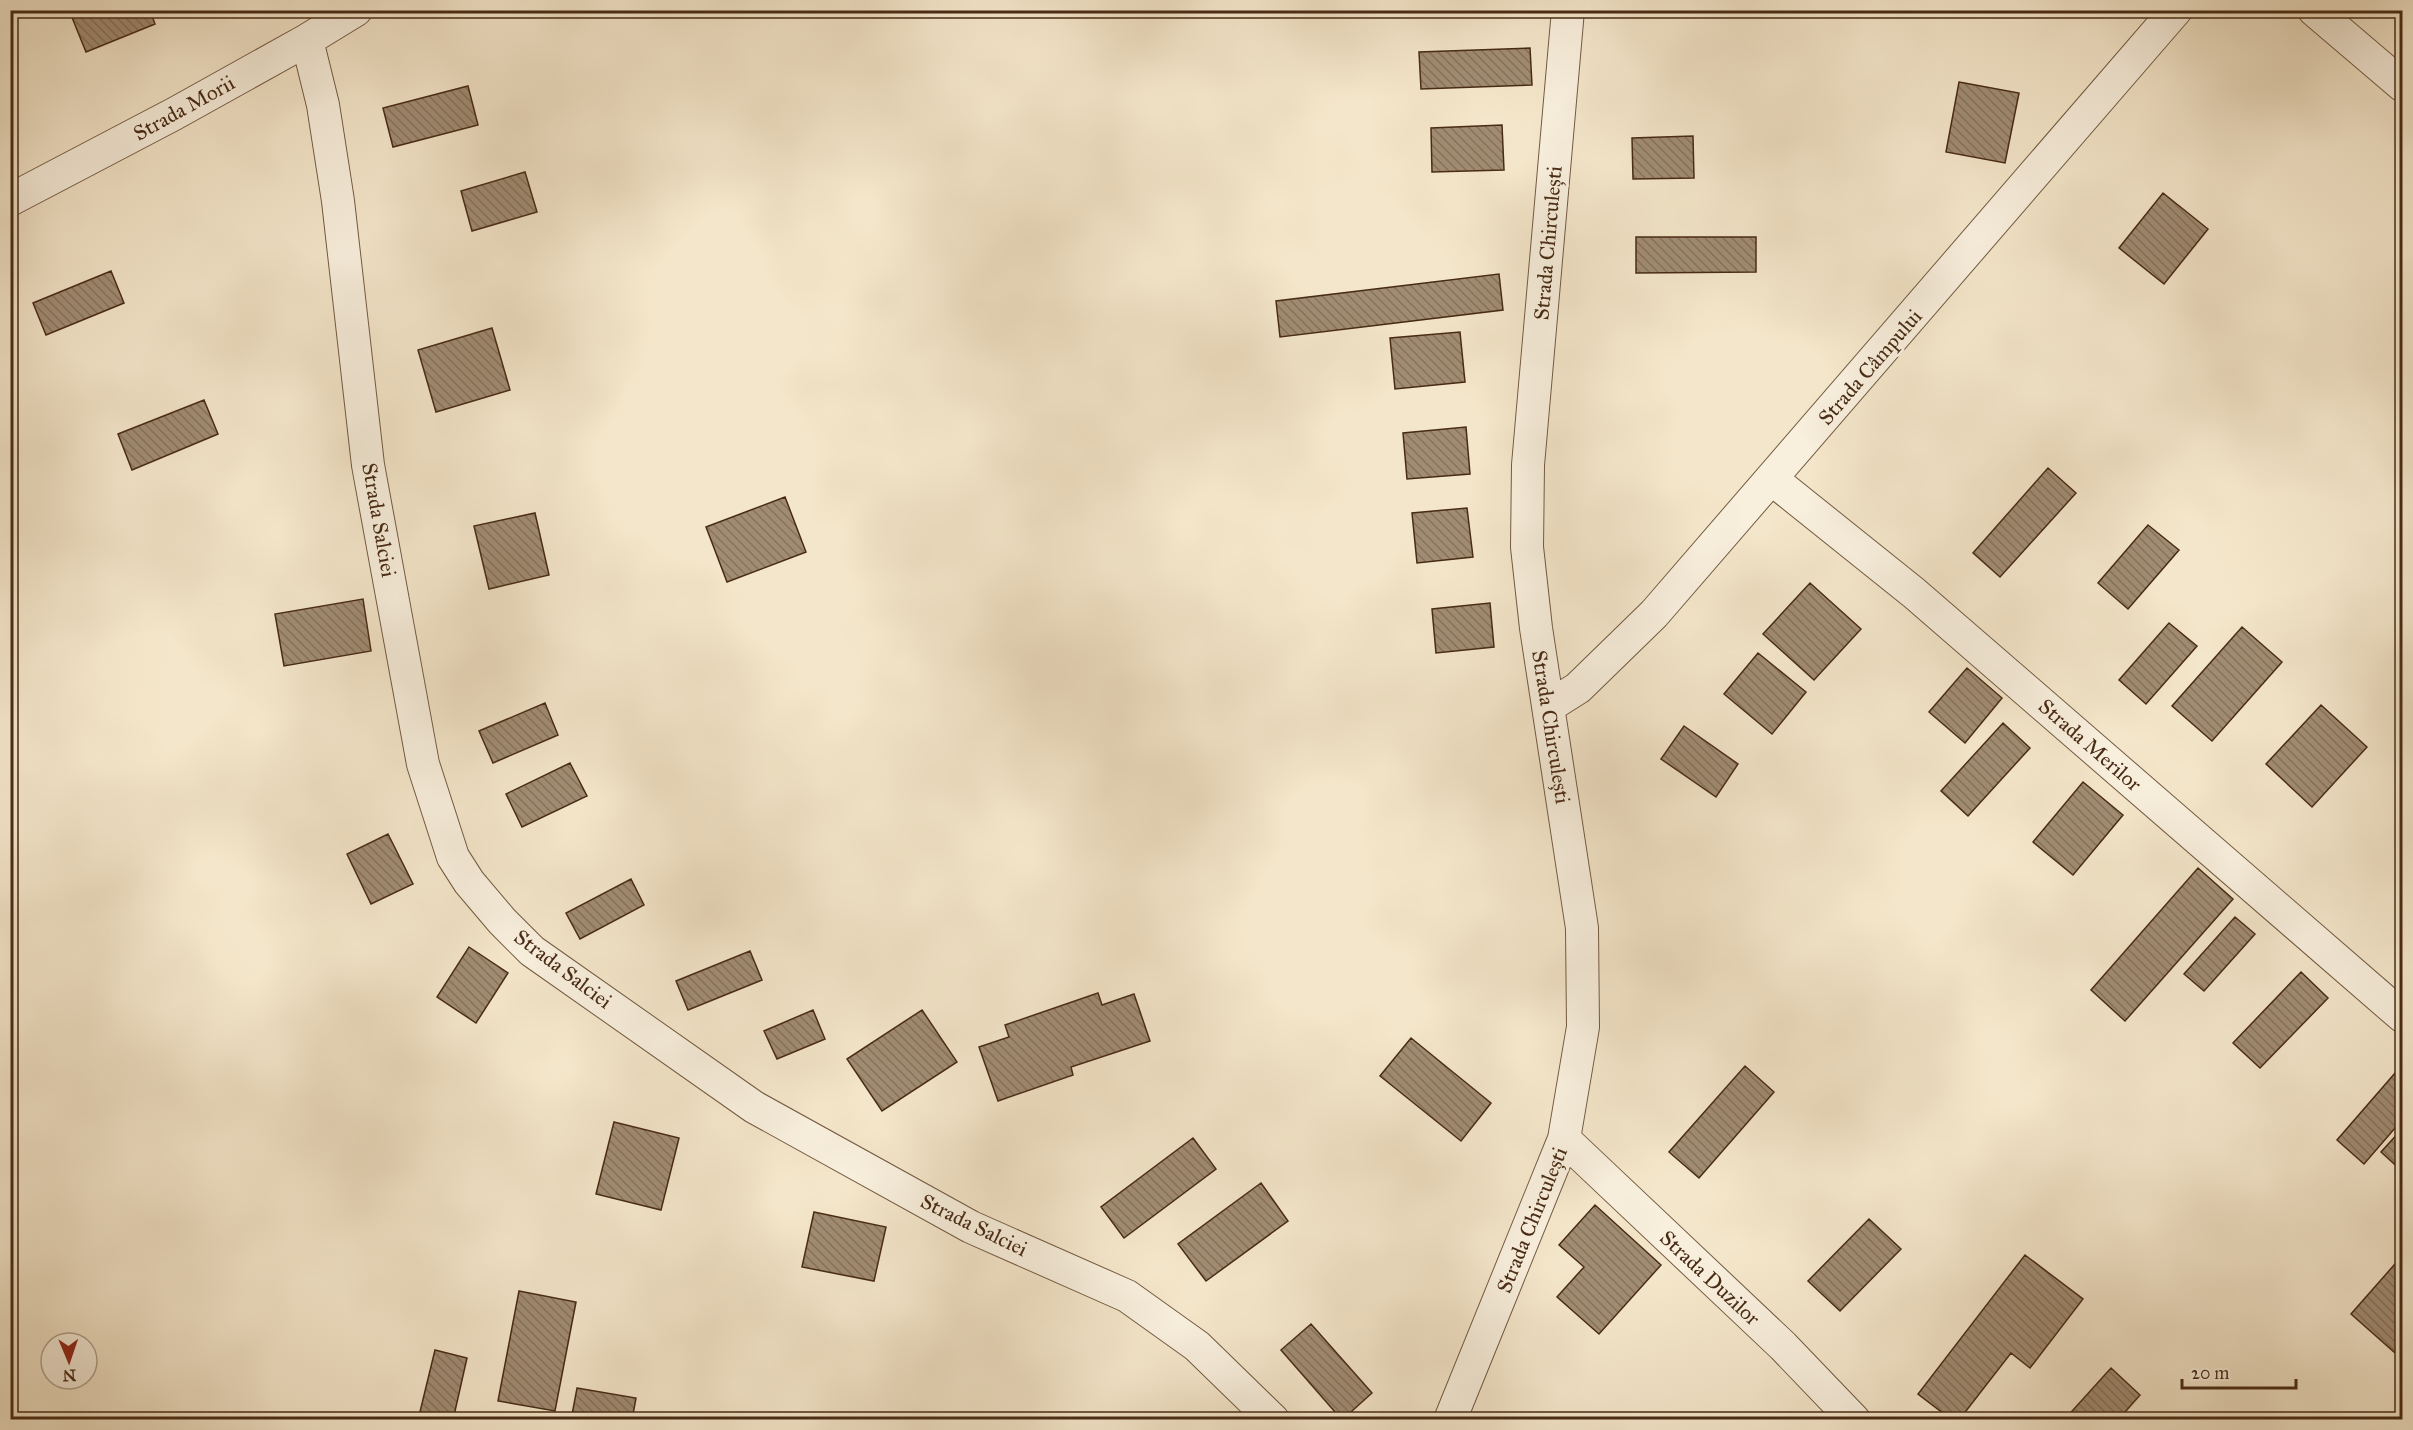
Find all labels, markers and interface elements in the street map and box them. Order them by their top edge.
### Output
street label: Strada Morii [129,69,239,146]
street label: Strada Chirculești [1528,164,1568,321]
street label: Strada Câmpului [1813,303,1928,430]
street label: Strada Salciei [356,461,402,580]
street label: Strada Chirculești [1526,648,1576,806]
street label: Strada Merilor [2033,693,2147,797]
street label: Strada Salciei [509,924,617,1014]
street label: Strada Chirculești [1491,1143,1573,1297]
street label: Strada Salciei [916,1188,1032,1262]
street label: Strada Duzilor [1654,1225,1766,1331]
north arrow [39,1331,99,1391]
scale bar [2182,1352,2296,1390]
text: 20 m [2191,1362,2229,1384]
text: N [62,1366,77,1385]

